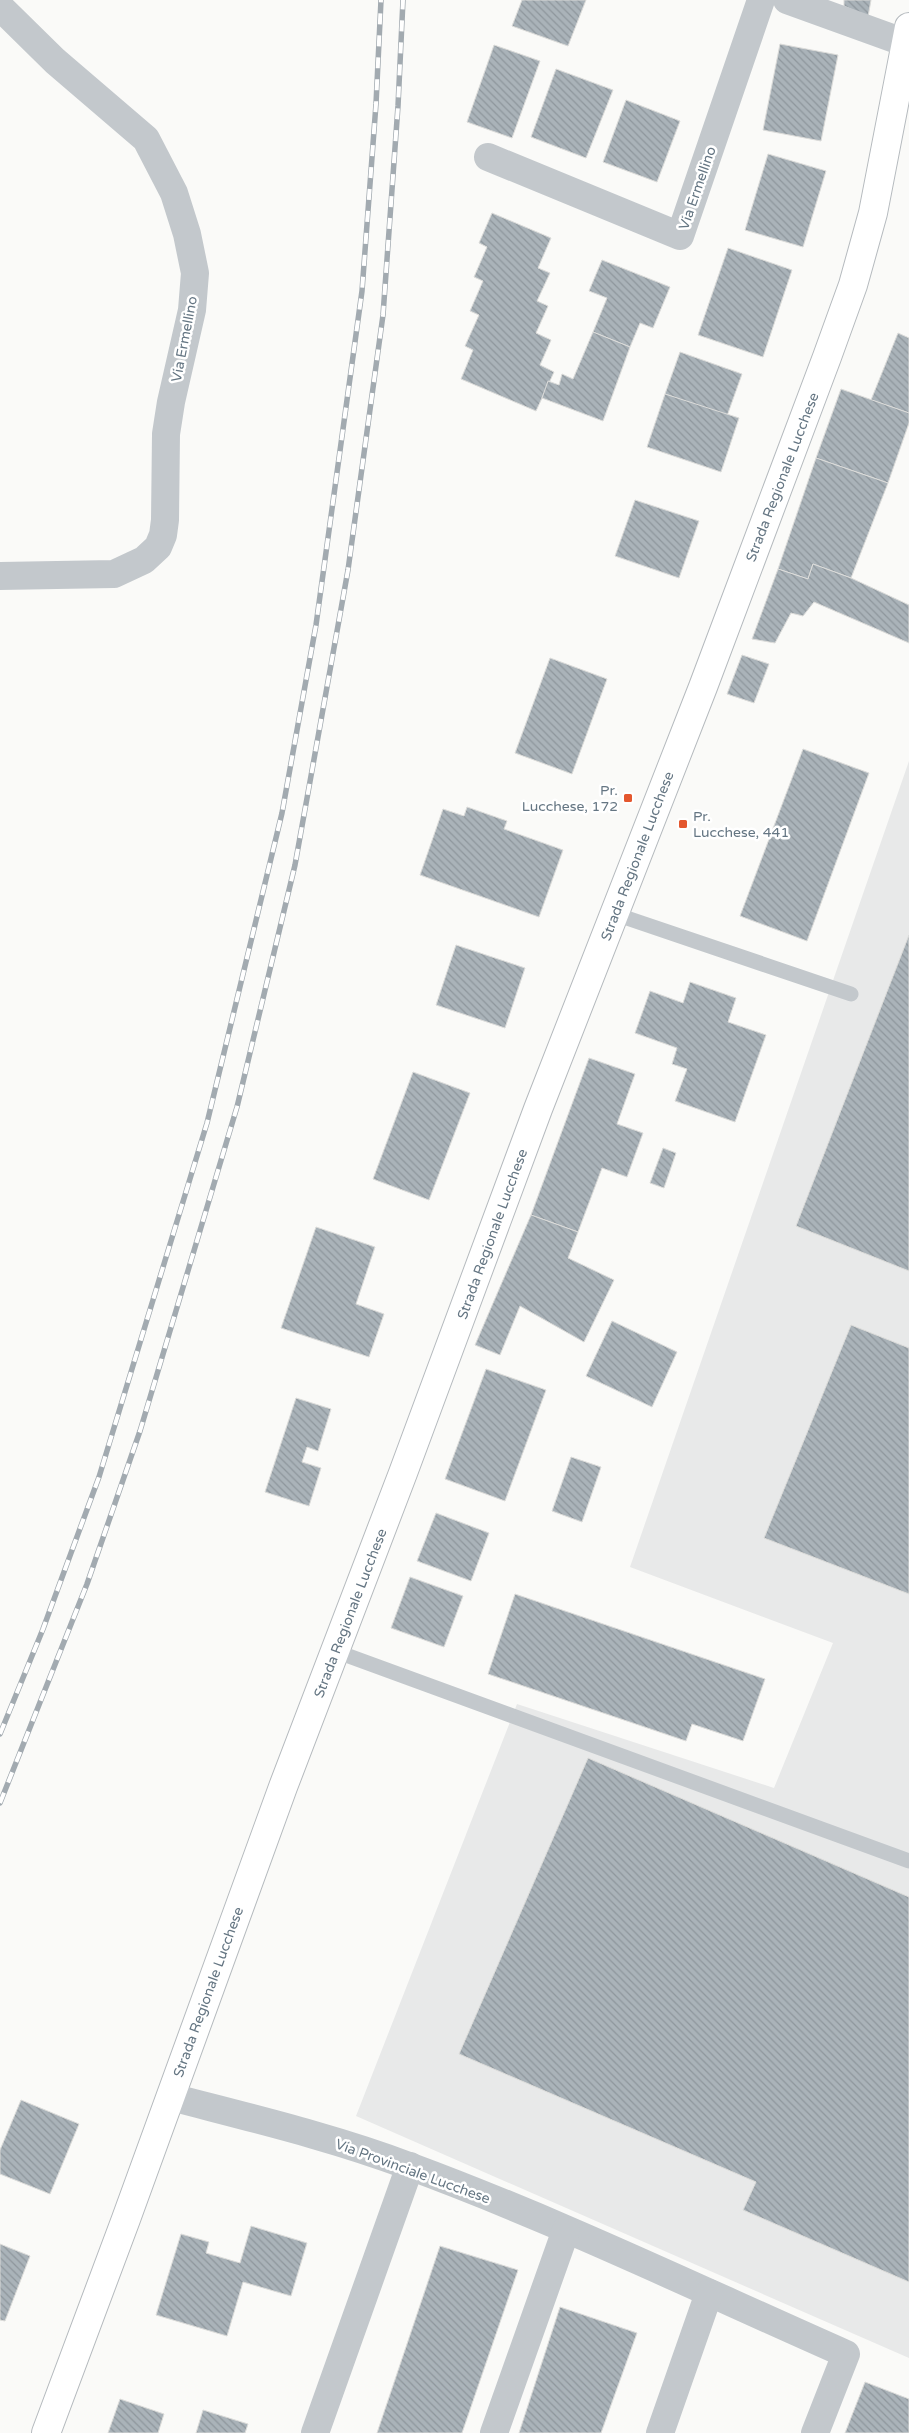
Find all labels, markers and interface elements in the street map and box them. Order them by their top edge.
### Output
street label: Via Ermellino [675,144,720,232]
street label: Via Ermellino [168,295,201,383]
street label: Strada Regionale Lucchese [742,390,823,564]
street label: Strada Regionale Lucchese [597,769,678,943]
place label: Pr. Lucchese, 172 [522,782,618,815]
marker: Pr. Lucchese, 172 [622,792,634,804]
place label: Pr. Lucchese, 441 [693,808,789,841]
marker: Pr. Lucchese, 441 [677,818,689,830]
street label: Strada Regionale Lucchese [454,1147,531,1322]
street label: Strada Regionale Lucchese [310,1526,391,1700]
street label: Strada Regionale Lucchese [170,1905,247,2080]
street label: Via Provinciale Lucchese [333,2136,493,2207]

